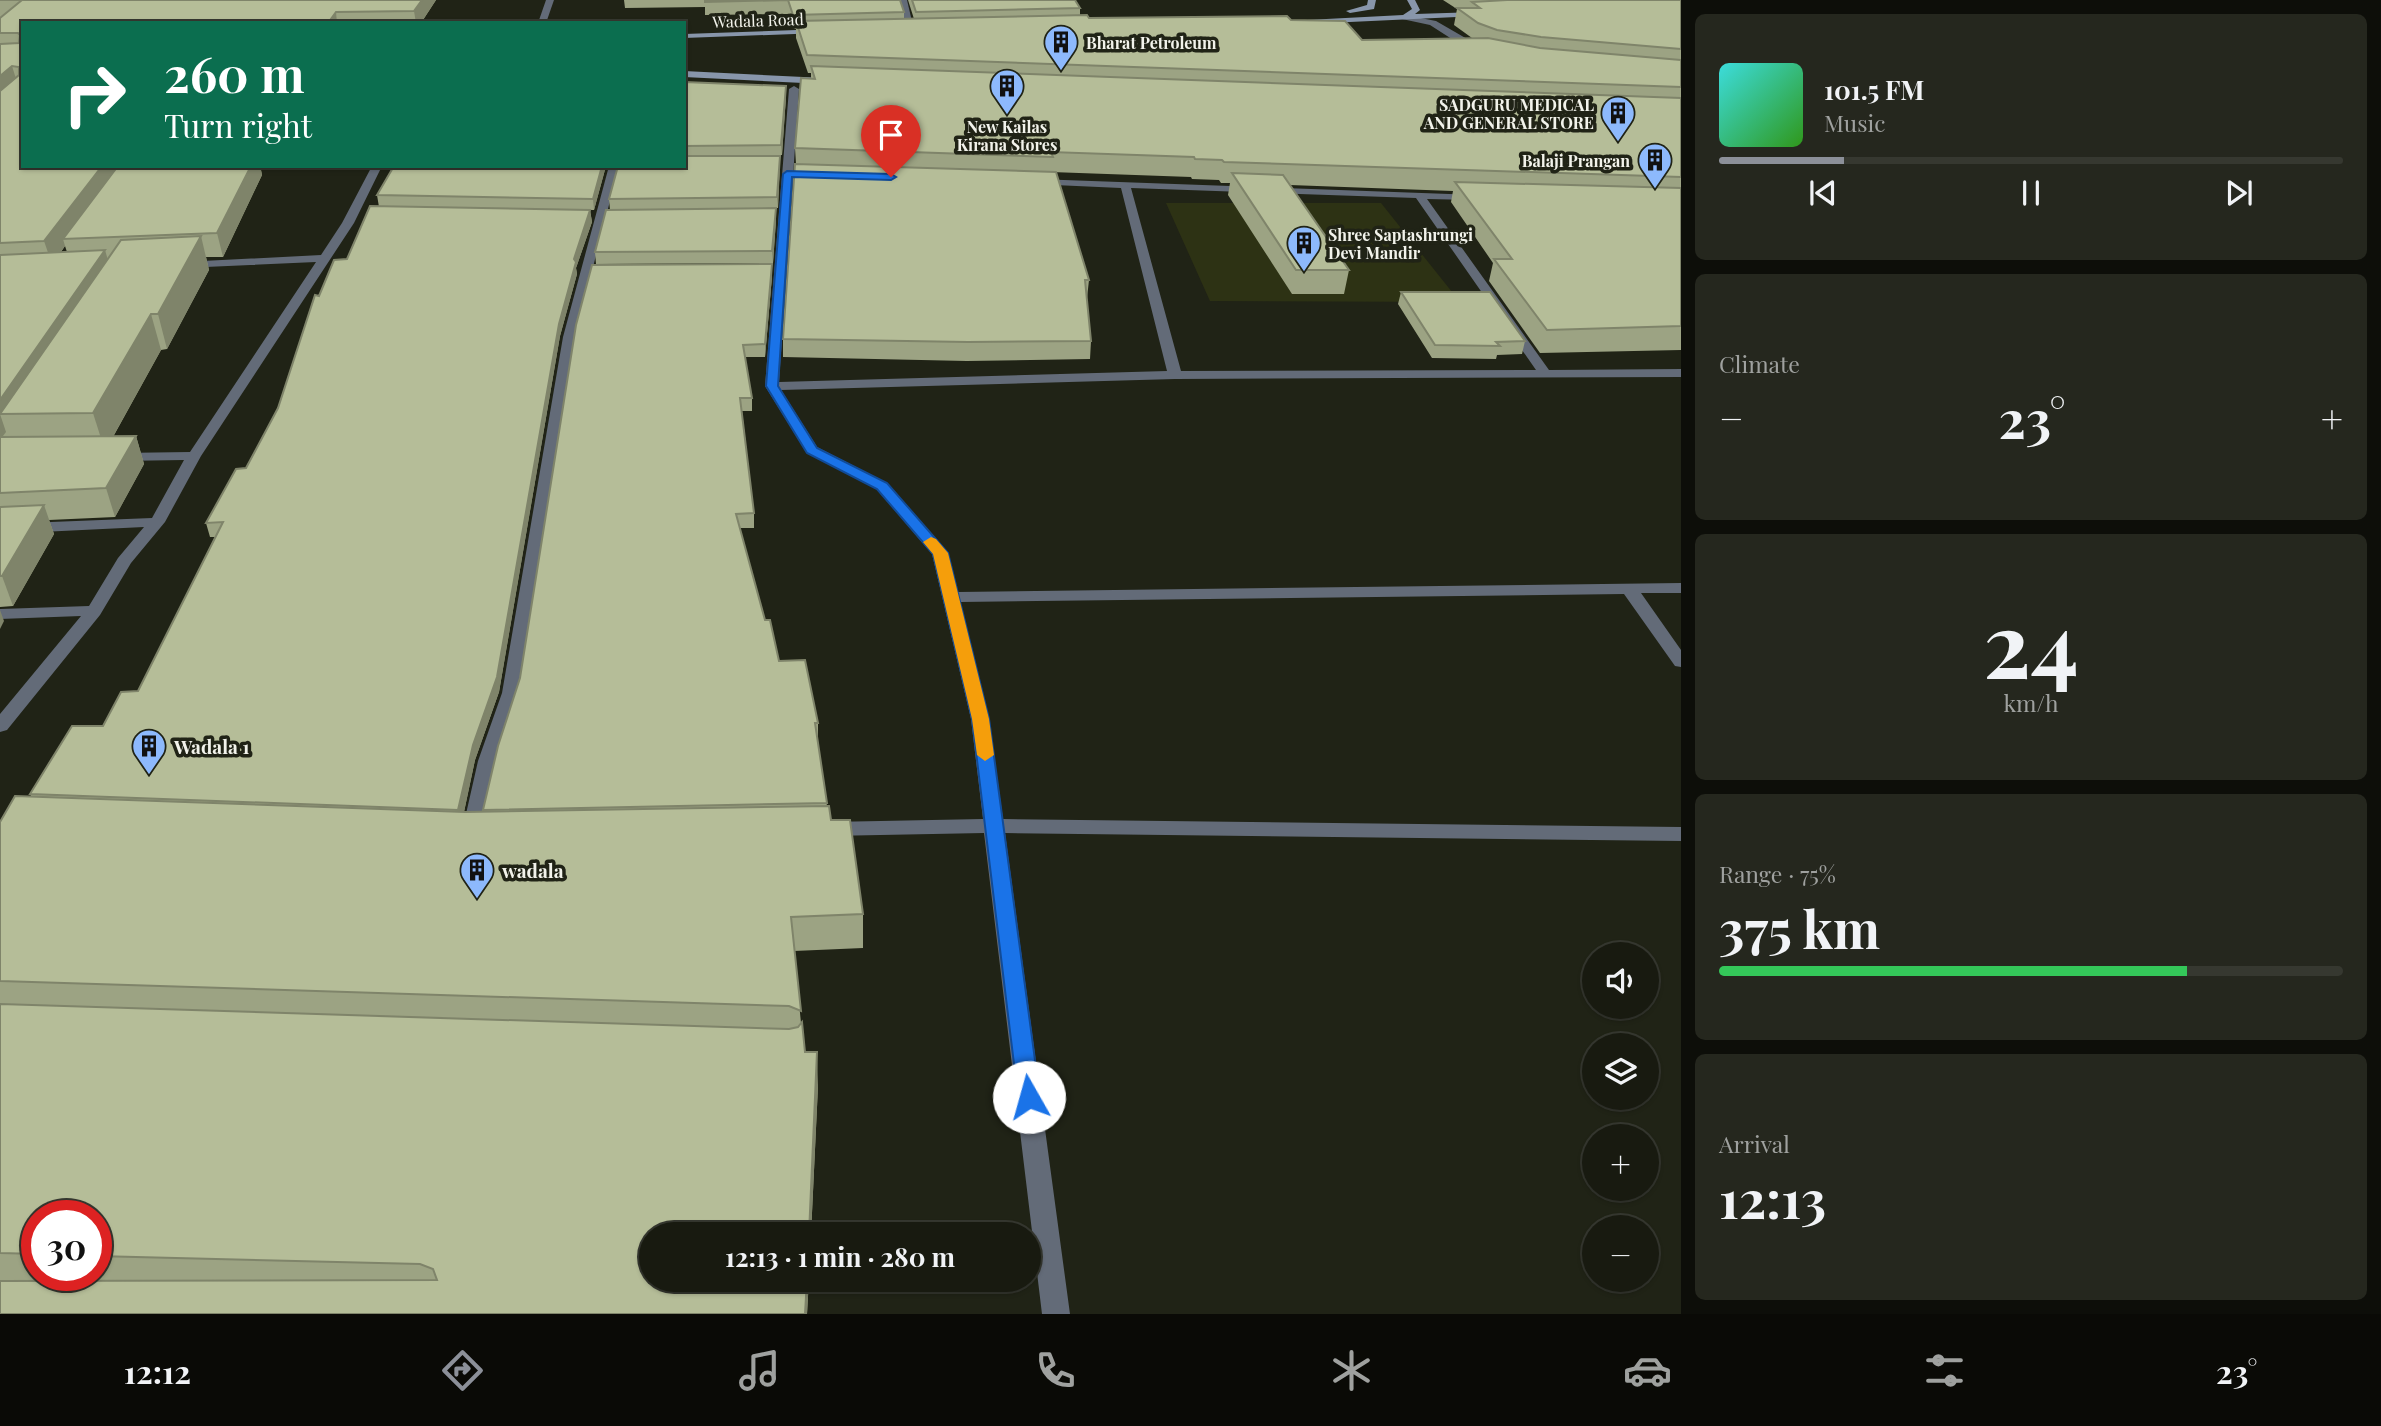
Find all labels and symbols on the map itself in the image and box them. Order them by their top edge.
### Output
street label: Wadala Road [711,8,804,32]
building icon: Bharat Petroleum [1042,23,1080,72]
place label: Bharat Petroleum [1086,32,1217,53]
building icon: New Kailas Kirana Stores [988,67,1026,116]
place label: SADGURU MEDICAL AND GENERAL STORE [1423,94,1594,133]
building icon: SADGURU MEDICAL AND GENERAL STORE [1599,94,1637,143]
pin [861,105,921,177]
place label: New Kailas Kirana Stores [957,116,1057,155]
building icon: Balaji Prangan [1636,141,1674,190]
place label: Balaji Prangan [1522,150,1630,171]
building icon: Shree Saptashrungi Devi Mandir [1285,224,1323,273]
place label: Shree Saptashrungi Devi Mandir [1328,224,1473,263]
building icon: Wadala 1 [130,727,168,776]
place label: Wadala 1 [173,733,250,759]
building icon: wadala [458,851,496,900]
place label: wadala [501,857,564,883]
position arrow [992,1060,1066,1134]
speed limit sign: 30 [21,1200,112,1291]

